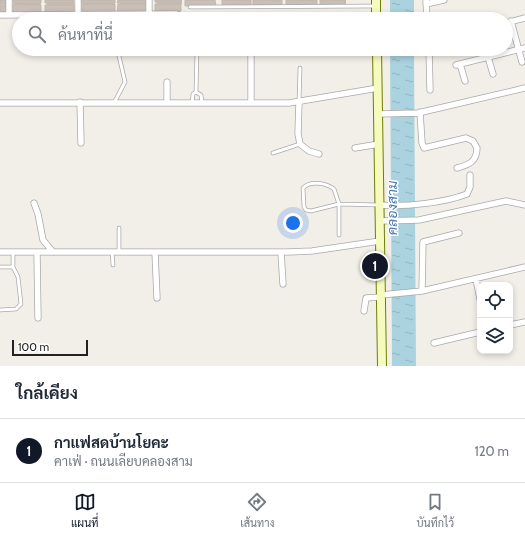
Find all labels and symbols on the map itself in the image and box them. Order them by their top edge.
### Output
water label: คลองสาม [383,180,401,235]
your location [283,213,303,233]
pin: 1 [362,251,388,281]
scale bar [12,338,88,357]

